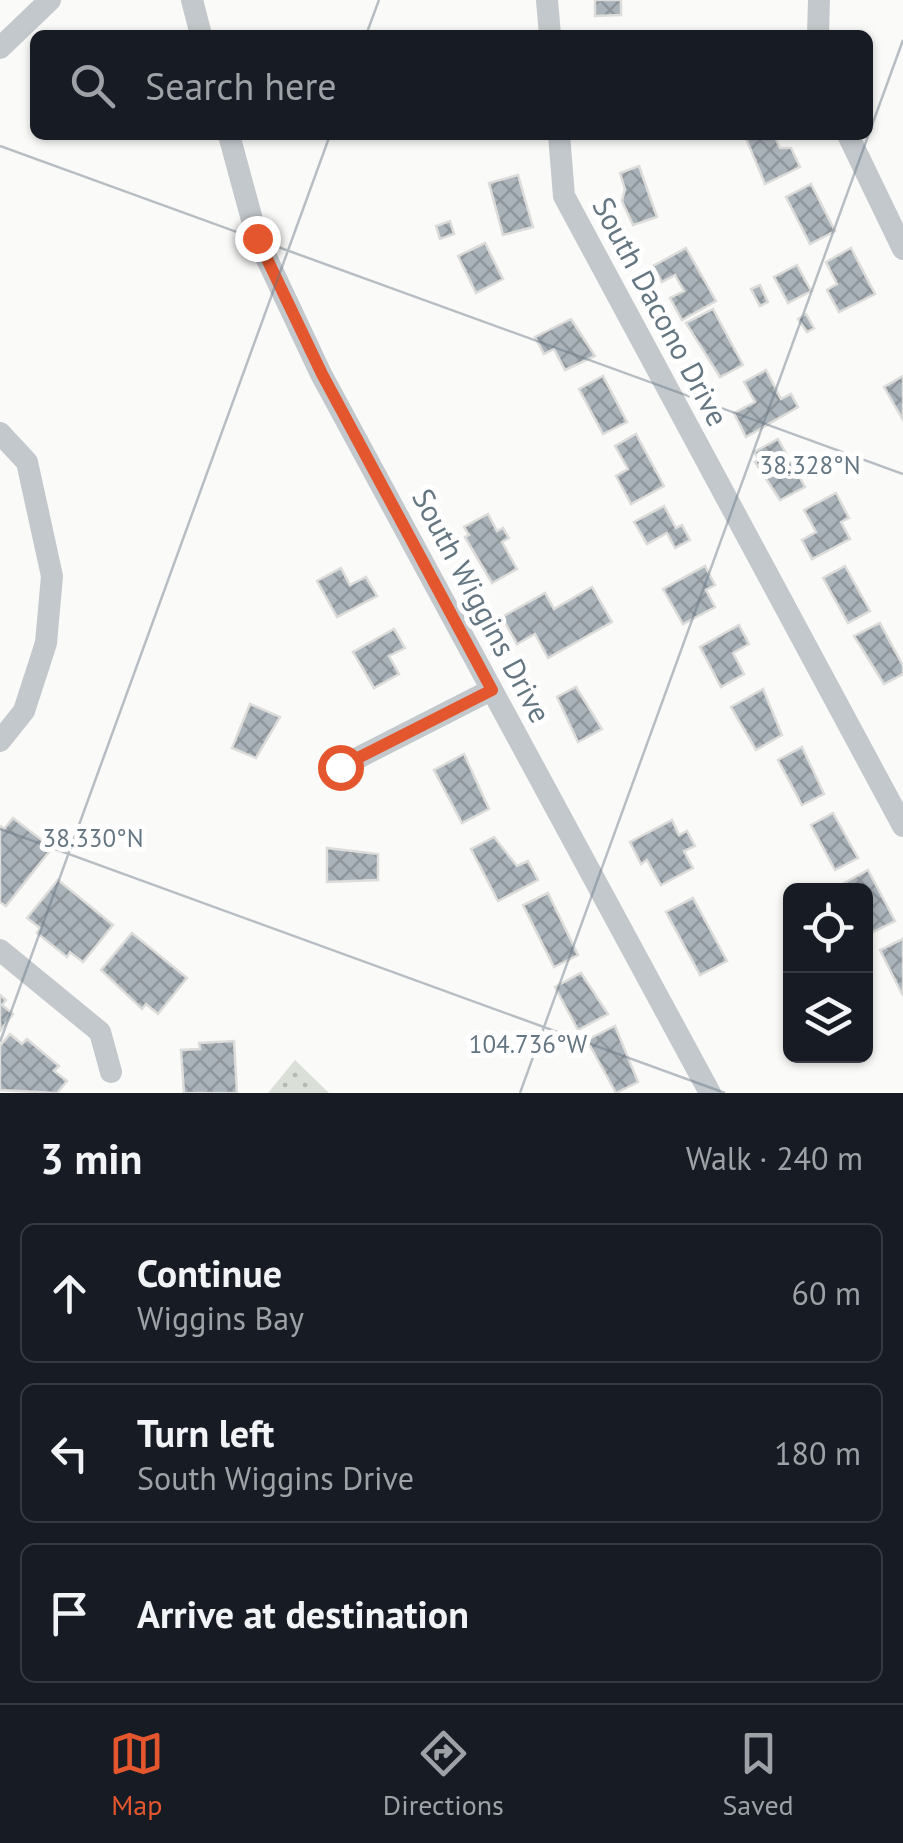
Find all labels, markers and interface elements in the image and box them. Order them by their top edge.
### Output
search box [30,30,873,140]
icon: search [65,58,120,113]
text: Search here [145,61,337,110]
street label: South Dacono Drive [585,190,738,433]
route end [235,216,281,262]
text: 38.328°N [760,449,860,481]
street label: South Wiggins Drive [404,482,560,729]
route start [318,745,364,791]
text: 38.330°N [43,822,143,854]
map controls [783,883,873,1063]
button: locate [783,883,873,973]
button: layers [783,973,873,1063]
text: 104.736°W [469,1028,588,1060]
text: 3 min [40,1131,142,1186]
text: Walk · 240 m [686,1137,863,1179]
text: Continue [137,1248,282,1297]
icon: ahead [42,1266,97,1321]
text: 60 m [792,1272,861,1314]
text: Wiggins Bay [137,1297,304,1339]
text: Turn left [137,1408,274,1457]
icon: left [42,1426,97,1481]
text: 180 m [774,1432,861,1474]
text: South Wiggins Drive [137,1457,414,1499]
icon: arrive [42,1586,97,1641]
text: Arrive at destination [137,1589,469,1638]
tab: Map [109,1726,164,1823]
tab: Directions [383,1726,504,1823]
tab: Saved [722,1726,794,1823]

